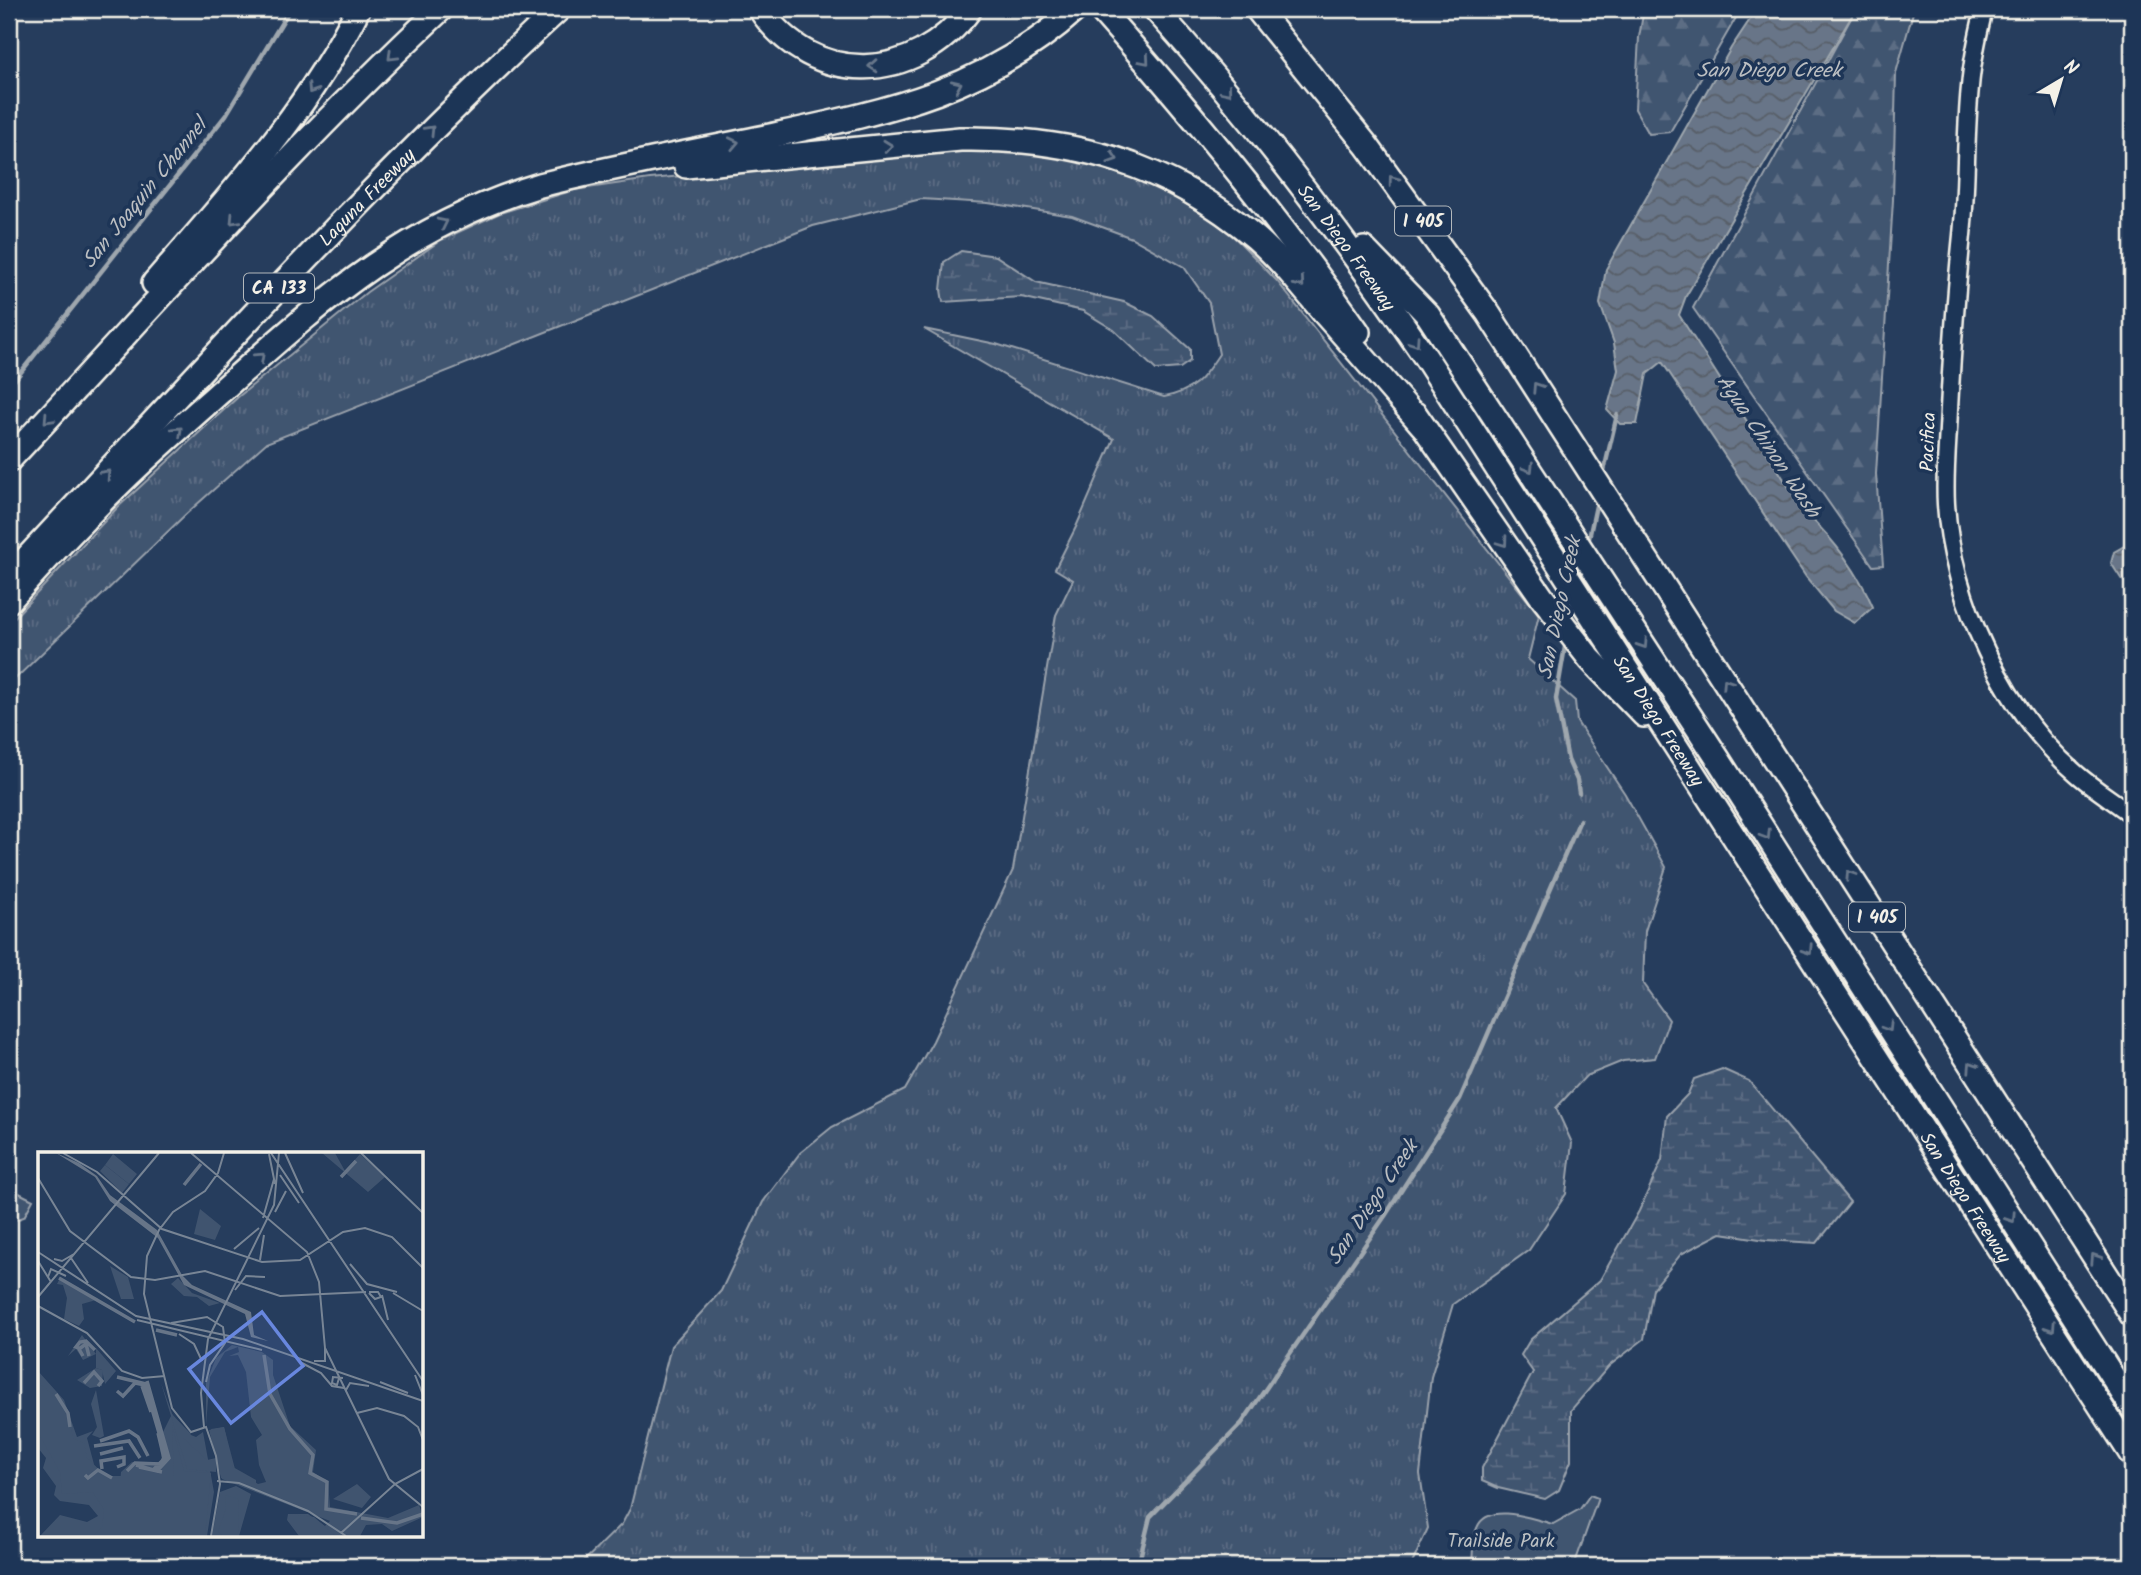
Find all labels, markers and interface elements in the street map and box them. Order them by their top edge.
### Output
north arrow [2025,46,2096,116]
one-way arrow [387,47,400,60]
one-way arrow [1137,52,1149,65]
text: N [2056,53,2084,84]
water label: San Diego Creek [1697,55,1845,88]
one-way arrow [867,58,878,73]
one-way arrow [949,79,962,93]
one-way arrow [307,82,320,95]
one-way arrow [1219,83,1231,96]
water label: San Joaquin Channel [74,109,219,276]
one-way arrow [422,126,435,139]
one-way arrow [728,137,740,152]
one-way arrow [882,138,894,153]
street label: Laguna Freeway [312,141,424,254]
one-way arrow [1106,150,1119,164]
one-way arrow [1389,176,1401,188]
street label: San Diego Freeway [1289,178,1403,319]
road number: I 405 [1395,206,1451,236]
one-way arrow [230,212,242,225]
one-way arrow [436,218,448,232]
road number: CA 133 [244,274,314,302]
one-way arrow [1292,275,1304,288]
one-way arrow [1407,334,1420,347]
one-way arrow [252,352,265,365]
water label: Agua Chinon Wash [1707,368,1829,527]
one-way arrow [1532,382,1545,395]
one-way arrow [44,410,56,423]
street label: Pacifica [1913,412,1945,472]
one-way arrow [170,427,183,439]
one-way arrow [1521,461,1534,474]
one-way arrow [97,469,110,482]
water label: San Diego Creek [1529,531,1592,683]
one-way arrow [1494,534,1507,547]
one-way arrow [1635,636,1648,649]
street label: San Diego Freeway [1604,650,1712,794]
one-way arrow [1722,678,1735,691]
one-way arrow [1758,827,1771,840]
one-way arrow [1845,869,1858,882]
road number: I 405 [1849,902,1905,932]
one-way arrow [1800,943,1813,956]
one-way arrow [1880,1019,1893,1032]
one-way arrow [1968,1061,1981,1074]
street label: San Diego Freeway [1911,1126,2018,1271]
water label: San Diego Creek [1319,1131,1429,1272]
inset map [38,1152,424,1536]
one-way arrow [2003,1211,2016,1224]
one-way arrow [2091,1252,2104,1265]
one-way arrow [2042,1319,2055,1332]
park label: Trailside Park [1447,1527,1555,1557]

